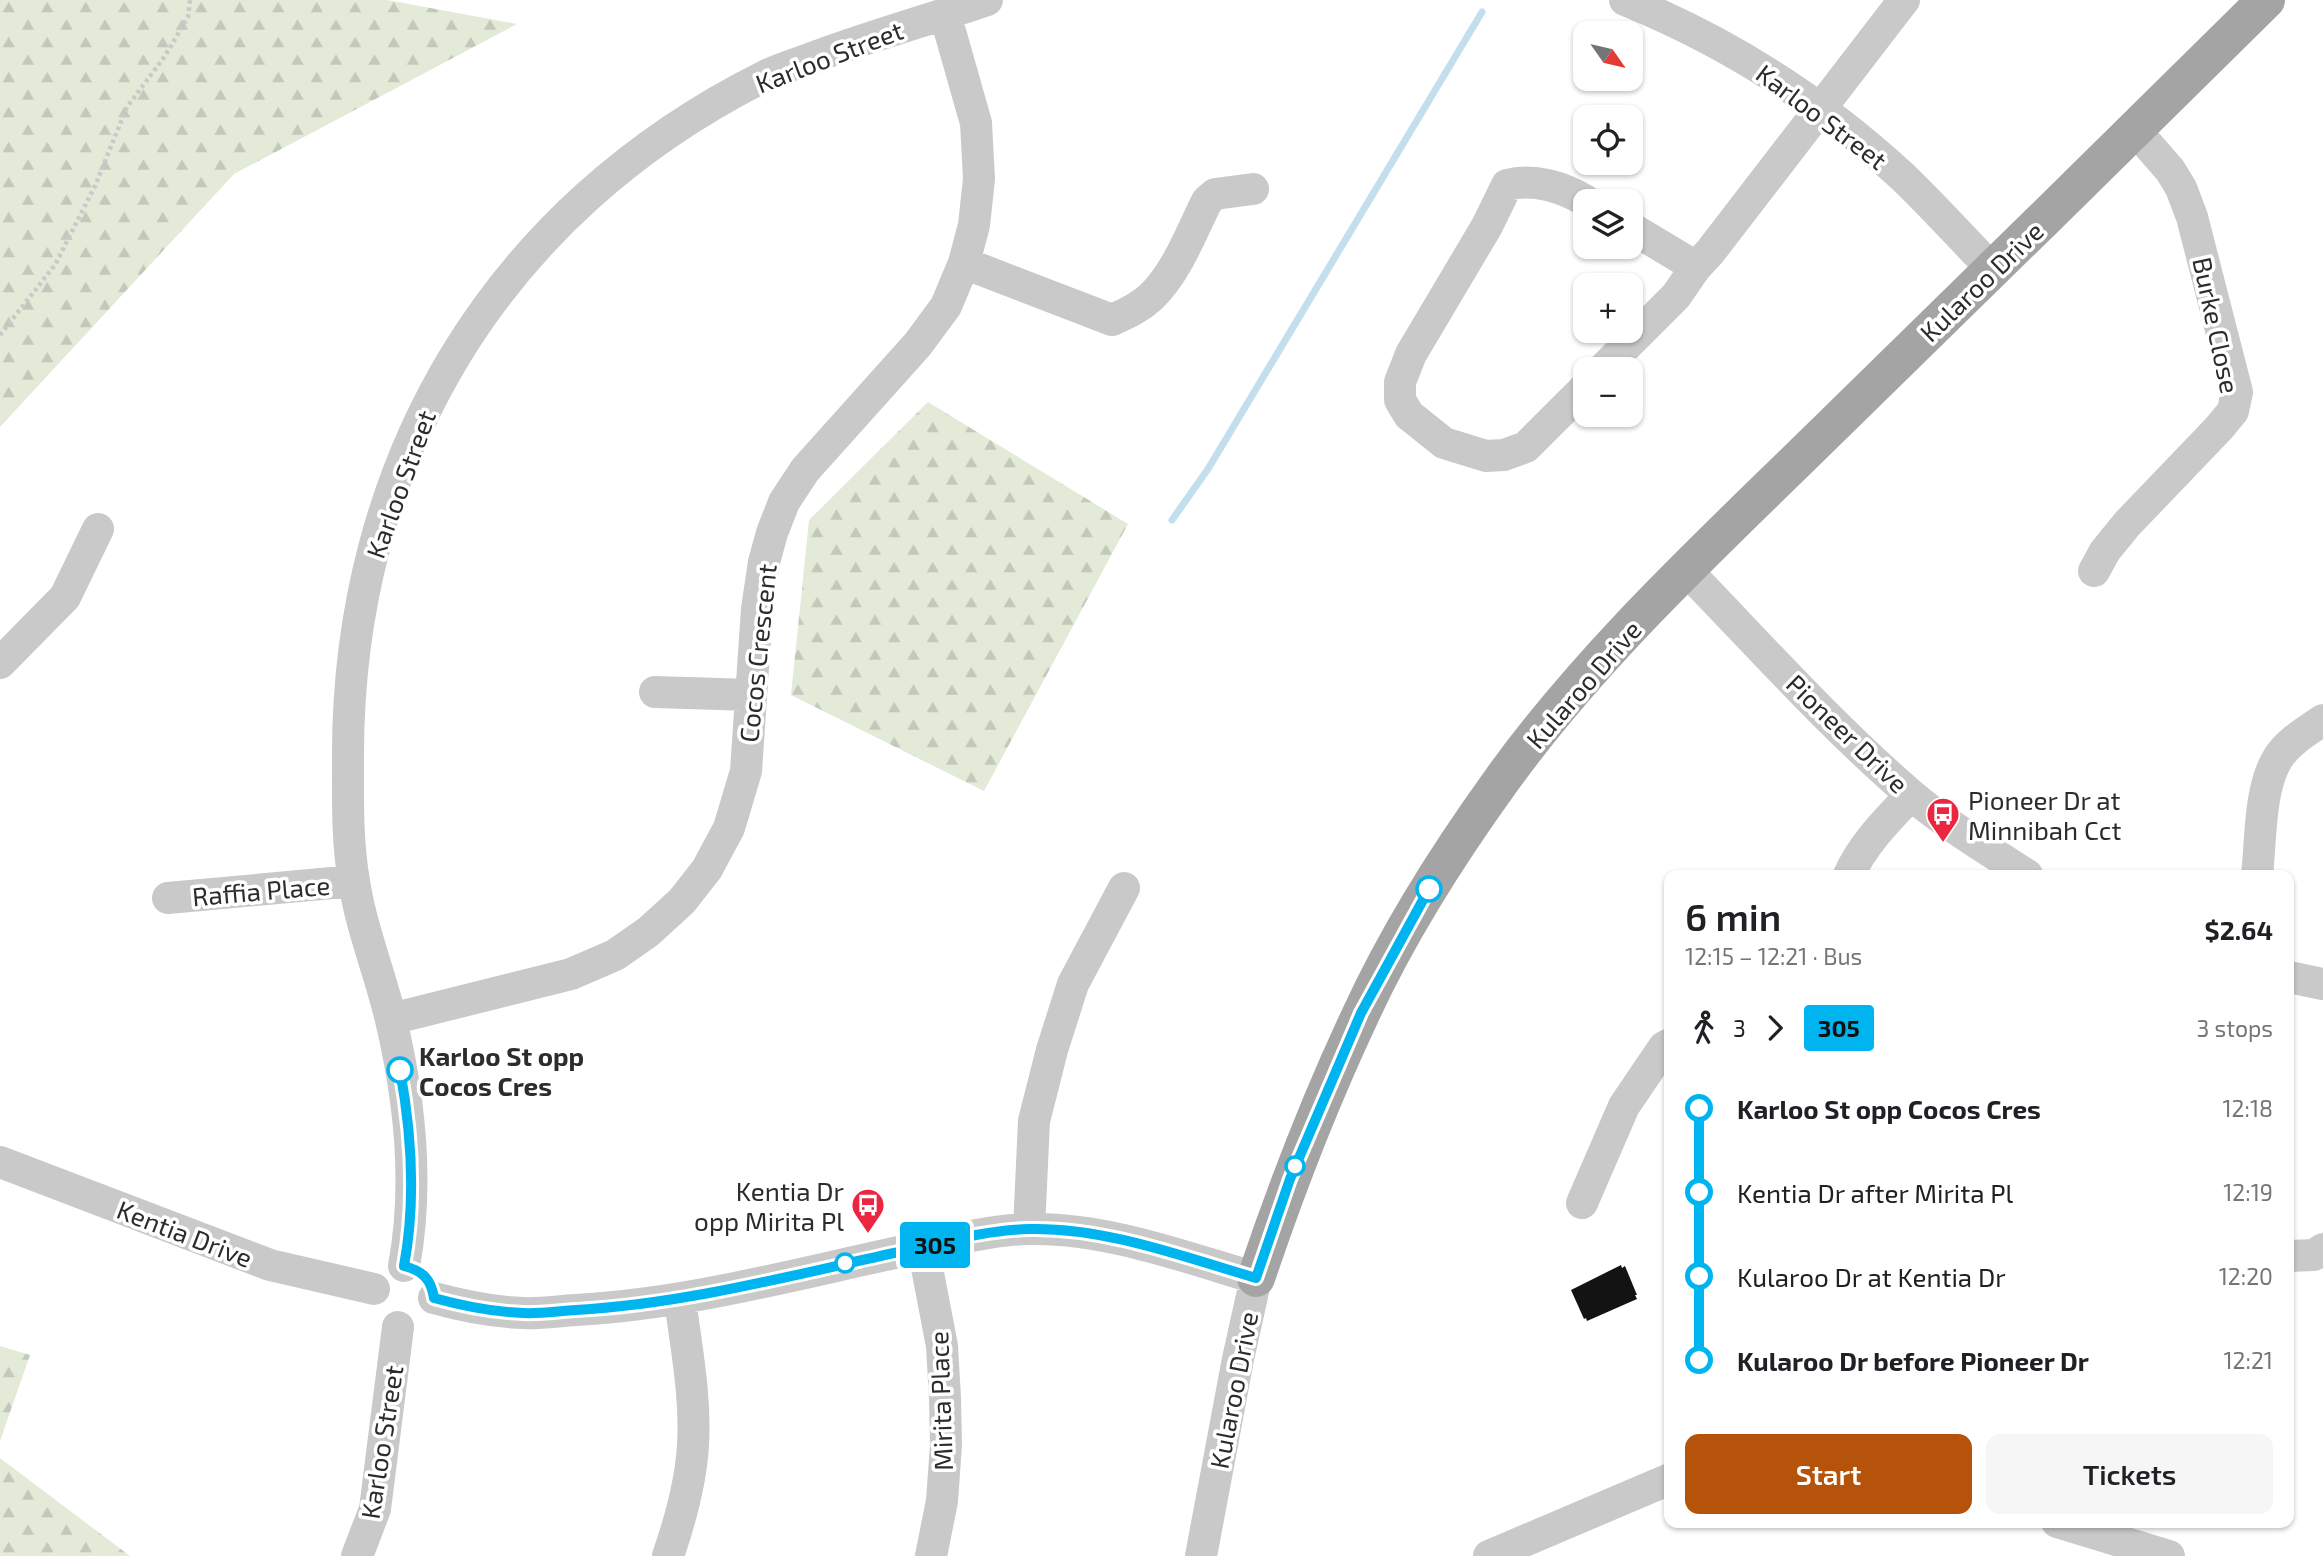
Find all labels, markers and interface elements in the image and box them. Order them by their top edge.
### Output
street label: Karloo Street [751,14,907,98]
north arrow [1573,21,1643,91]
map controls [1573,21,1643,427]
street label: Karloo Street [1751,57,1893,175]
button: locate [1573,105,1643,175]
button: layers [1573,189,1643,259]
street label: Kularoo Drive [1913,215,2049,347]
street label: Burke Close [2187,254,2247,396]
button: + [1573,273,1643,343]
button: − [1573,357,1643,427]
street label: Karloo Street [359,406,441,562]
street label: Cocos Crescent [732,562,782,744]
street label: Kularoo Drive [1519,614,1647,754]
street label: Pioneer Drive [1781,667,1915,799]
place label: Pioneer Dr at Minnibah Cct [1968,784,2121,845]
bus stop icon: Pioneer Dr at Minnibah Cct [1924,795,1962,844]
street label: Raffia Place [191,869,331,911]
unlabelled marker [1416,876,1442,902]
text: 6 min [1685,893,1781,939]
text: $2.64 [2205,914,2273,945]
text: 12:15 – 12:21 · Bus [1685,942,1862,970]
icon: walk [1685,1009,1723,1047]
icon: forward [1756,1009,1794,1047]
text: 305 [1818,1013,1860,1042]
text: 3 [1733,1014,1746,1042]
text: 3 stops [2197,1014,2273,1042]
place label: Karloo St opp Cocos Cres [419,1040,584,1101]
marker: Karloo St opp Cocos Cres [387,1057,413,1083]
text: Karloo St opp Cocos Cres [1737,1093,2041,1124]
text: 12:18 [2222,1094,2273,1122]
unlabelled marker [1285,1156,1305,1176]
place label: Kentia Dr opp Mirita Pl [694,1175,844,1236]
text: Kentia Dr after Mirita Pl [1737,1177,2013,1208]
text: 12:19 [2223,1178,2273,1206]
bus stop icon: Kentia Dr opp Mirita Pl [849,1186,887,1235]
street label: Kentia Drive [113,1193,257,1273]
line badge: 305 [895,1222,975,1268]
text: 305 [914,1230,956,1259]
unlabelled marker [835,1253,855,1273]
text: Kularoo Dr at Kentia Dr [1737,1261,2006,1292]
text: 12:20 [2219,1262,2273,1290]
street label: Kularoo Drive [1203,1309,1263,1471]
street label: Mirita Place [922,1331,958,1471]
text: Kularoo Dr before Pioneer Dr [1737,1345,2089,1376]
text: 12:21 [2223,1346,2273,1374]
street label: Karloo Street [354,1363,408,1521]
button: Start [1685,1434,1972,1514]
button: Tickets [1986,1434,2273,1514]

